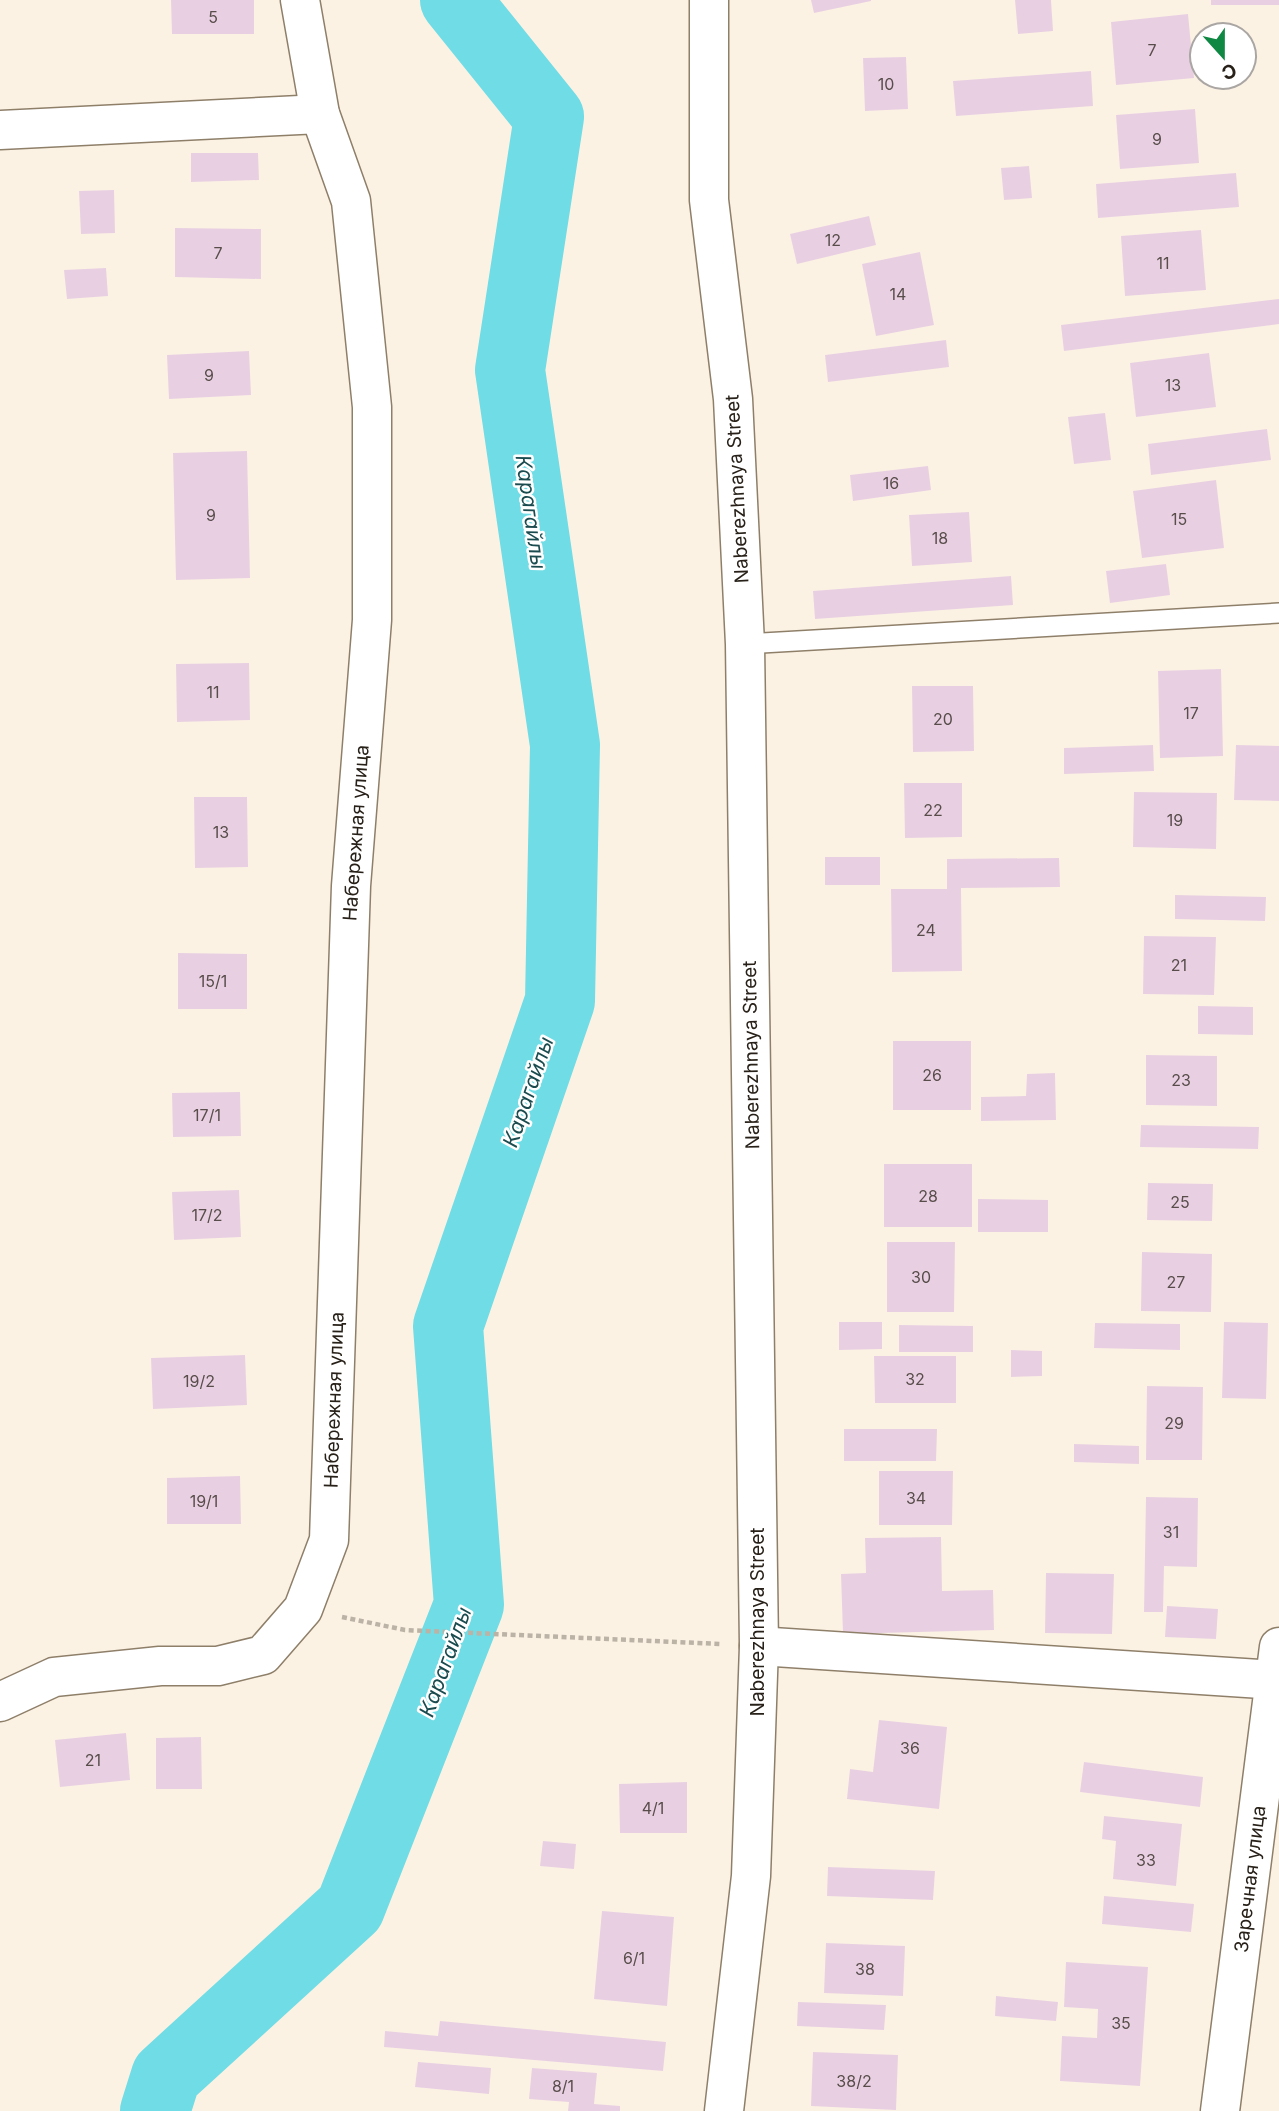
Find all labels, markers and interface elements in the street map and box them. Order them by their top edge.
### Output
house number: 5 [208,7,218,27]
north arrow [1188,21,1258,91]
house number: 7 [1147,40,1157,60]
text: С [1218,58,1240,85]
house number: 10 [878,74,894,94]
house number: 9 [1152,129,1162,149]
house number: 12 [825,230,841,250]
house number: 7 [213,243,223,263]
house number: 11 [1156,253,1170,273]
house number: 14 [890,284,906,304]
house number: 9 [204,365,214,385]
house number: 13 [1165,375,1181,395]
street label: Naberezhnaya Street [721,394,753,584]
water label: Карагайлы [511,453,551,571]
house number: 16 [883,473,899,493]
house number: 9 [206,505,216,525]
house number: 15 [1171,509,1187,529]
house number: 18 [932,528,948,548]
house number: 11 [206,682,220,702]
house number: 17 [1183,703,1199,723]
house number: 20 [933,709,953,729]
street label: Набережная улица [338,744,374,922]
house number: 22 [923,800,943,820]
house number: 19 [1167,810,1183,830]
house number: 13 [213,822,229,842]
house number: 24 [916,920,936,940]
house number: 21 [1171,955,1187,975]
street label: Naberezhnaya Street [738,960,764,1150]
house number: 15/1 [199,971,227,991]
water label: Карагайлы [497,1034,559,1150]
house number: 26 [922,1065,942,1085]
house number: 23 [1171,1070,1191,1090]
house number: 17/1 [193,1105,221,1125]
house number: 28 [918,1186,938,1206]
house number: 25 [1170,1192,1190,1212]
house number: 17/2 [191,1205,223,1225]
house number: 30 [911,1267,931,1287]
house number: 27 [1167,1272,1185,1292]
street label: Набережная улица [319,1311,349,1489]
house number: 32 [905,1369,925,1389]
house number: 19/2 [183,1371,215,1391]
house number: 29 [1164,1413,1184,1433]
house number: 34 [906,1488,926,1508]
house number: 19/1 [190,1491,218,1511]
house number: 31 [1163,1522,1179,1542]
street label: Naberezhnaya Street [746,1528,769,1716]
water label: Карагайлы [414,1604,476,1720]
house number: 36 [900,1738,920,1758]
house number: 21 [85,1750,101,1770]
house number: 4/1 [642,1798,664,1818]
street label: Заречная улица [1230,1804,1270,1954]
house number: 33 [1136,1850,1156,1870]
house number: 6/1 [623,1948,645,1968]
house number: 38 [855,1959,875,1979]
house number: 35 [1111,2013,1131,2033]
house number: 38/2 [836,2071,872,2091]
house number: 8/1 [552,2076,574,2096]

